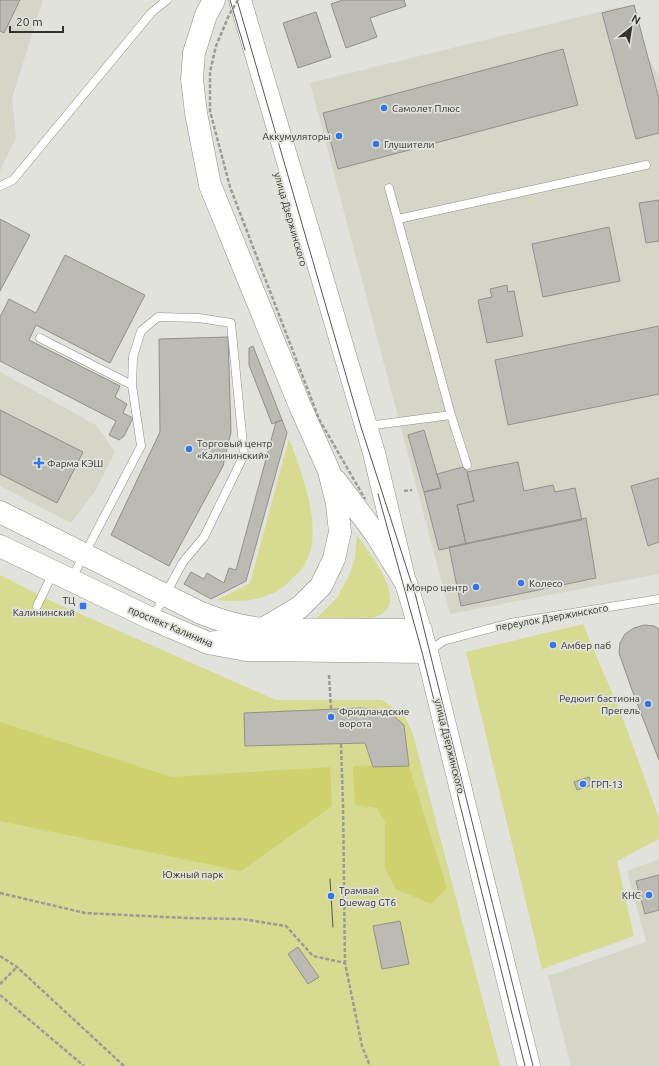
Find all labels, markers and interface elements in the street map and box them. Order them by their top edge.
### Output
scale bar [10,8,63,34]
north arrow [611,8,651,48]
text: N [629,12,643,27]
text: 20 m [16,15,43,28]
marker: Самолет Плюс [379,103,389,113]
place label: Самолет Плюс [392,103,460,114]
place label: Аккумуляторы [263,131,331,142]
marker: Аккумуляторы [334,131,344,141]
marker: Глушители [371,139,381,149]
place label: Глушители [384,139,434,150]
street label: улица Дзержинского [272,171,309,268]
place label: Торговый центр «Калининский» [197,438,272,461]
marker: Торговый центр «Калининский» [184,444,194,454]
marker: Фарма КЭШ [34,458,44,468]
place label: Фарма КЭШ [47,458,103,469]
marker: Колесо [516,578,526,588]
place label: Колесо [529,578,563,589]
place label: Монро центр [406,582,468,593]
marker: Монро центр [471,582,481,592]
place label: ТЦ Калининский [13,595,75,618]
marker: ТЦ Калининский [78,601,88,611]
street label: переулок Дзержинского [495,602,609,633]
street label: проспект Калинина [127,604,215,649]
marker: Амбер паб [548,640,558,650]
place label: Амбер паб [561,640,611,651]
place label: Редюит бастиона Прегель [559,693,640,716]
street label: улица Дзержинского [432,698,467,795]
marker: Редюит бастиона Прегель [643,699,653,709]
place label: Фридландские ворота [339,706,409,729]
marker: Фридландские ворота [326,712,336,722]
marker: ГРП-13 [578,779,588,789]
place label: ГРП-13 [591,779,623,790]
park label: Южный парк [163,869,223,880]
place label: Трамвай Duewag GT6 [339,885,396,908]
place label: КНС [622,890,641,901]
marker: КНС [644,890,654,900]
marker: Трамвай Duewag GT6 [326,891,336,901]

